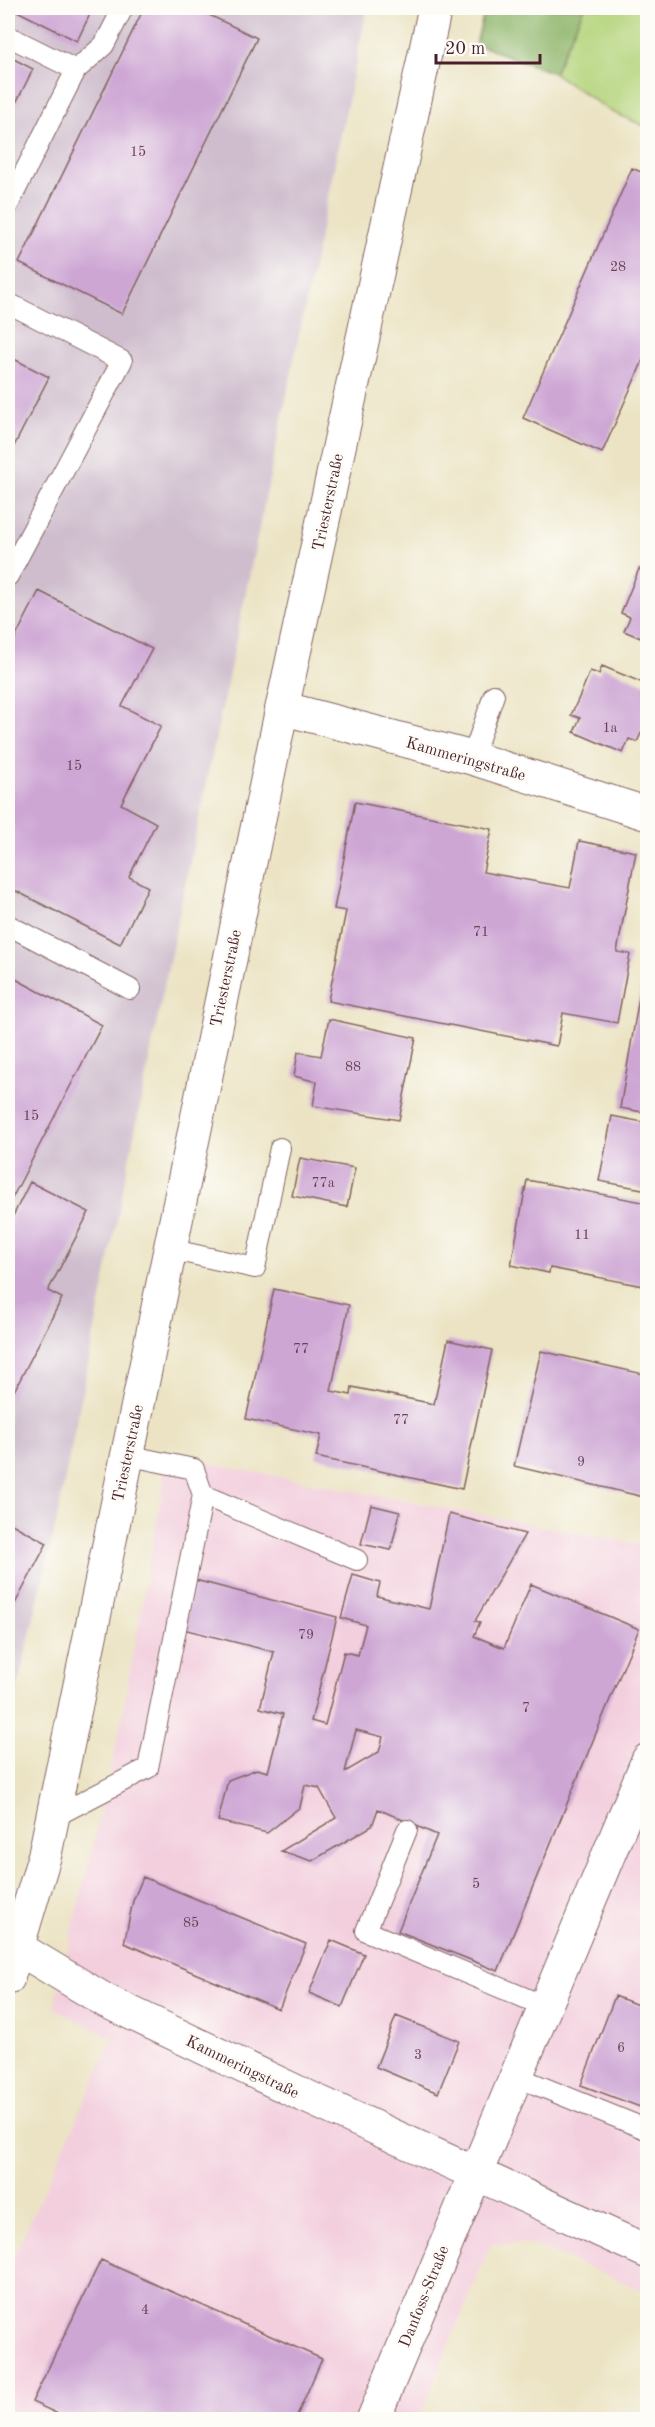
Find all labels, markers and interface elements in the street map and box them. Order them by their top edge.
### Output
scale bar [436,27,540,65]
text: 20 m [445,40,485,58]
house number: 15 [130,145,146,159]
house number: 28 [610,260,626,274]
street label: Triesterstraße [311,452,347,552]
house number: 1a [602,721,618,735]
street label: Kammeringstraße [404,735,527,785]
house number: 15 [66,759,82,773]
house number: 71 [473,925,489,939]
street label: Triesterstraße [209,928,245,1028]
house number: 88 [345,1060,361,1074]
house number: 15 [23,1109,39,1123]
house number: 77a [311,1176,335,1190]
house number: 11 [574,1228,590,1242]
house number: 77 [293,1342,309,1356]
street label: Triesterstraße [111,1403,147,1503]
house number: 77 [393,1413,409,1427]
house number: 9 [577,1455,585,1469]
house number: 79 [298,1628,314,1642]
house number: 7 [522,1701,530,1715]
house number: 5 [472,1877,480,1891]
house number: 85 [183,1916,199,1930]
street label: Kammeringstraße [183,2033,301,2102]
house number: 6 [617,2041,625,2055]
house number: 3 [414,2048,422,2062]
street label: Danfoss-Straße [397,2244,452,2350]
house number: 4 [141,2303,149,2317]

